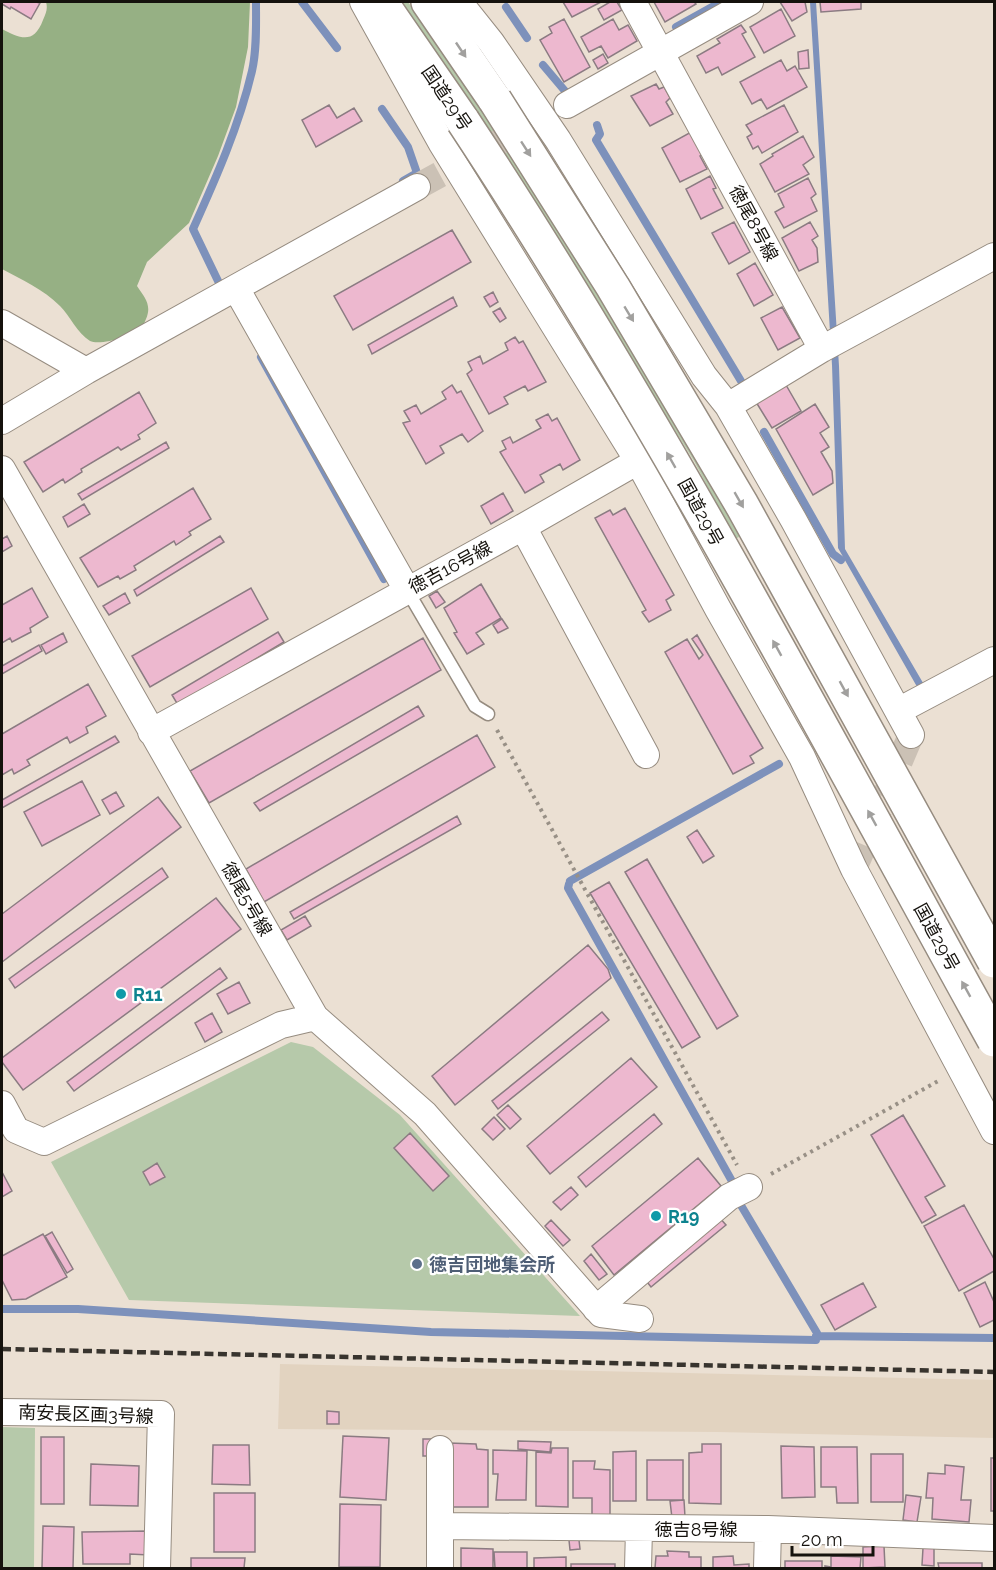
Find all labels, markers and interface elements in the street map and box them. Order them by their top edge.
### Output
one-way arrow [455,42,466,58]
street label: 国道29号 [418,61,476,135]
one-way arrow [521,141,532,157]
street label: 徳尾8号線 [725,182,783,264]
one-way arrow [624,306,635,322]
one-way arrow [667,451,677,468]
street label: 国道29号 [674,475,728,549]
one-way arrow [734,492,745,508]
street label: 徳吉16号線 [405,536,495,598]
one-way arrow [772,639,782,656]
one-way arrow [839,681,849,698]
one-way arrow [867,810,877,827]
street label: 徳尾5号線 [217,858,277,940]
street label: 国道29号 [910,900,964,974]
one-way arrow [961,980,971,997]
place label: R11 [133,984,163,1005]
marker: R11 [114,987,128,1001]
place label: R19 [668,1206,699,1227]
marker: R19 [649,1209,663,1223]
place label: 徳吉団地集会所 [429,1254,555,1275]
marker: 徳吉団地集会所 [410,1257,424,1271]
street label: 南安長区画3号線 [18,1401,154,1427]
street label: 徳吉8号線 [655,1519,737,1540]
scale bar [792,1519,873,1557]
text: 20 m [801,1529,843,1550]

